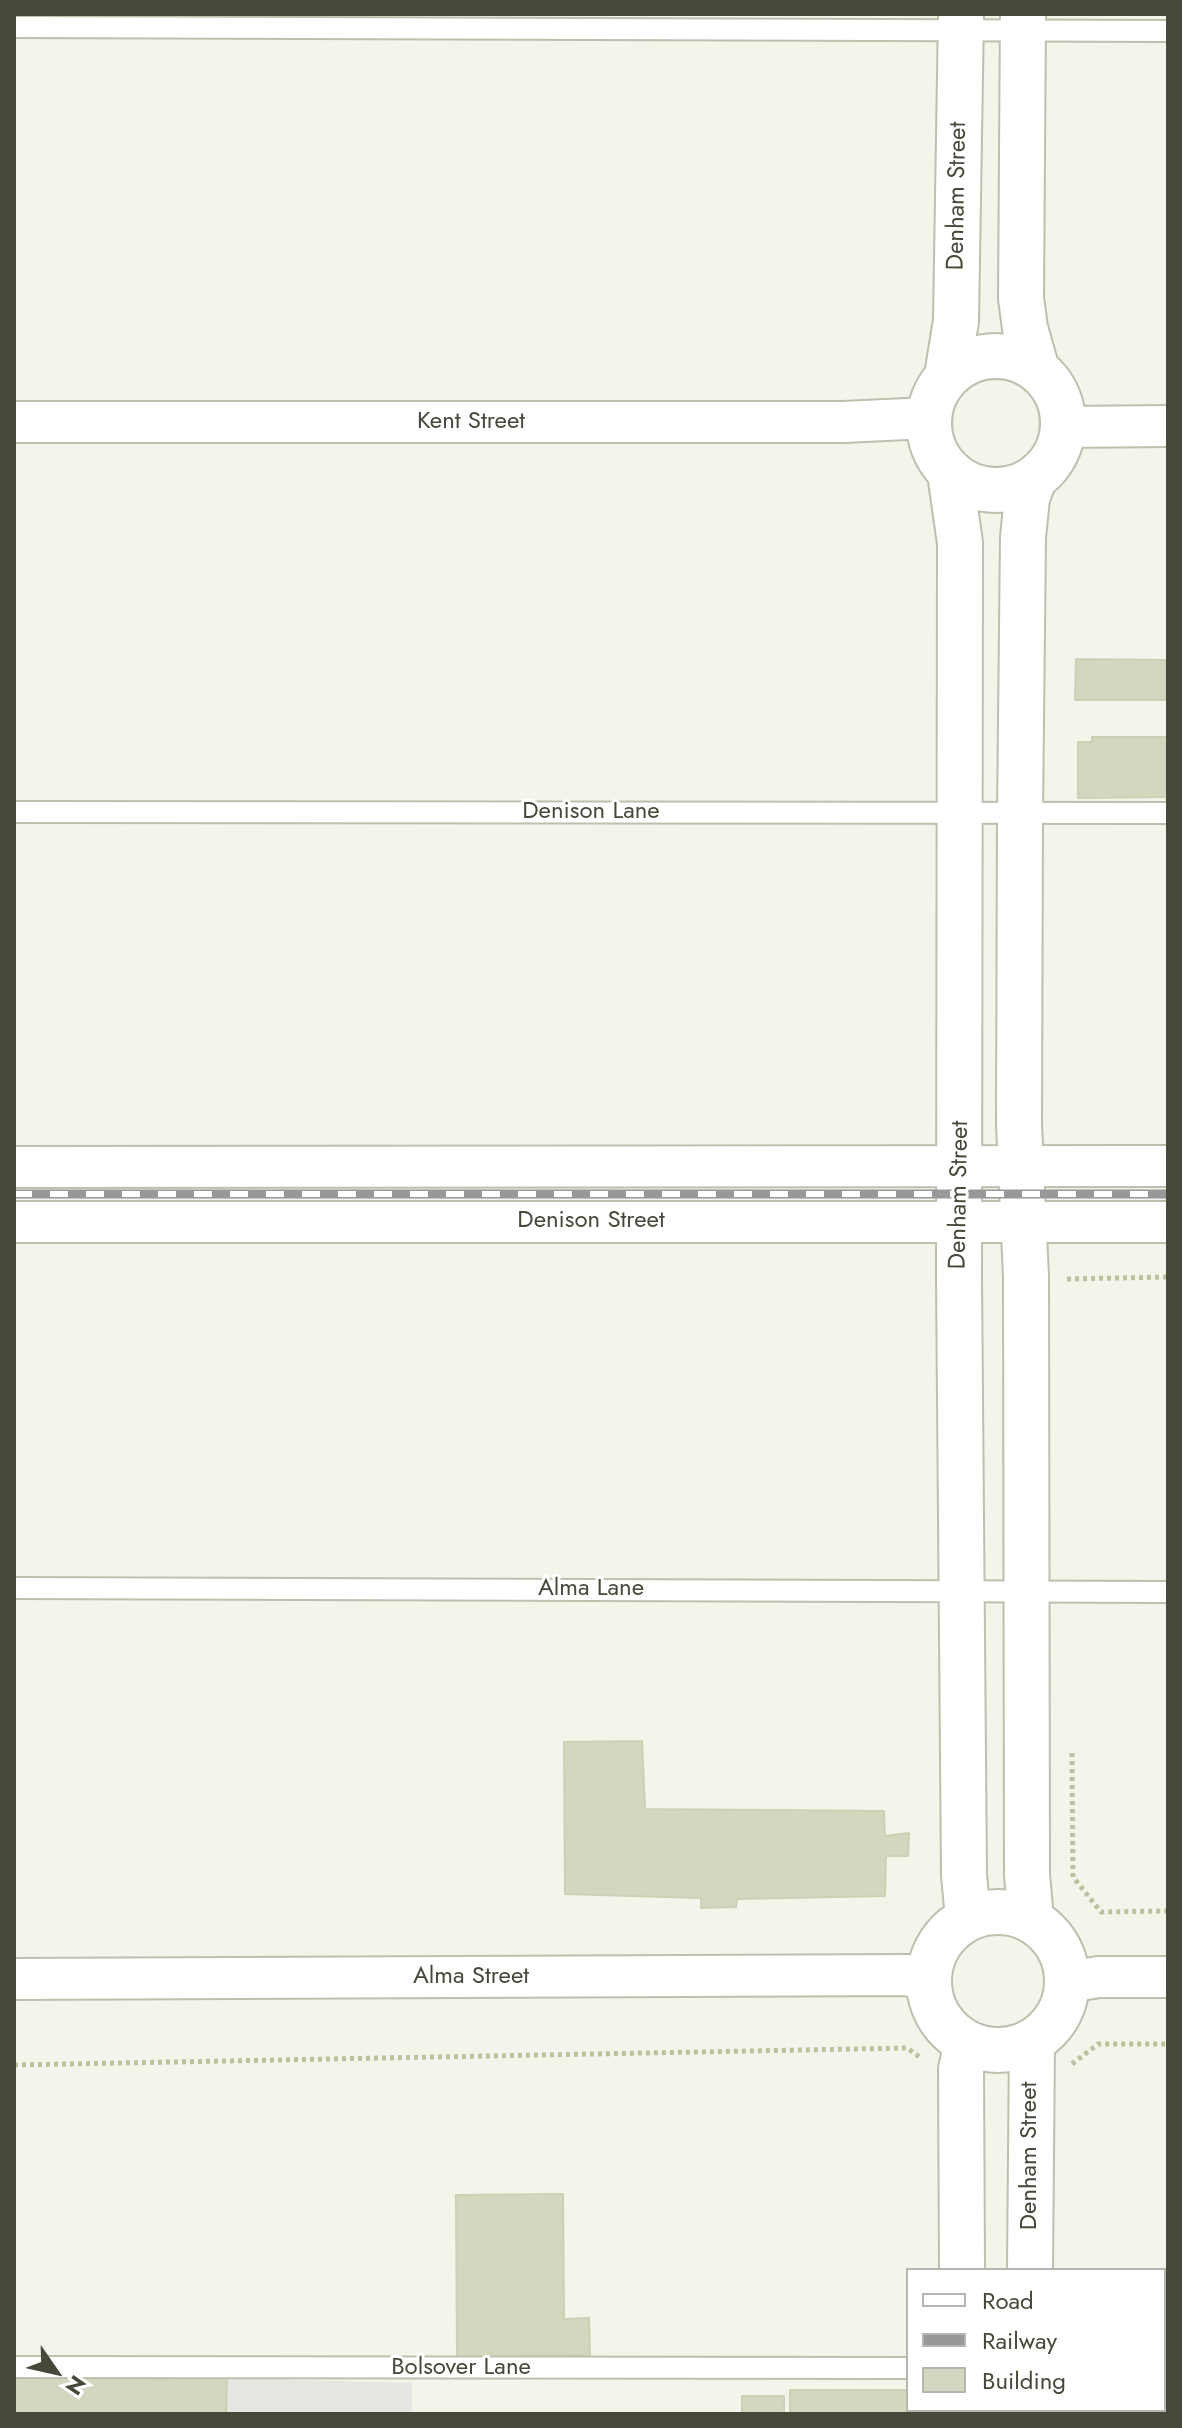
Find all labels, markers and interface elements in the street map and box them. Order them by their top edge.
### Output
street label: Denham Street [942,121,974,271]
street label: Kent Street [417,408,525,436]
street label: Denison Lane [522,798,660,826]
street label: Denham Street [944,1120,976,1270]
street label: Denison Street [517,1207,665,1235]
street label: Alma Lane [538,1575,644,1603]
street label: Alma Street [413,1963,529,1991]
street label: Denham Street [1016,2082,1044,2230]
legend [906,2268,1166,2412]
text: Road [982,2283,1034,2318]
text: Railway [982,2323,1057,2358]
north arrow [16,2332,96,2412]
street label: Bolsover Lane [391,2354,531,2382]
text: Building [982,2363,1066,2398]
text: N [58,2369,94,2402]

